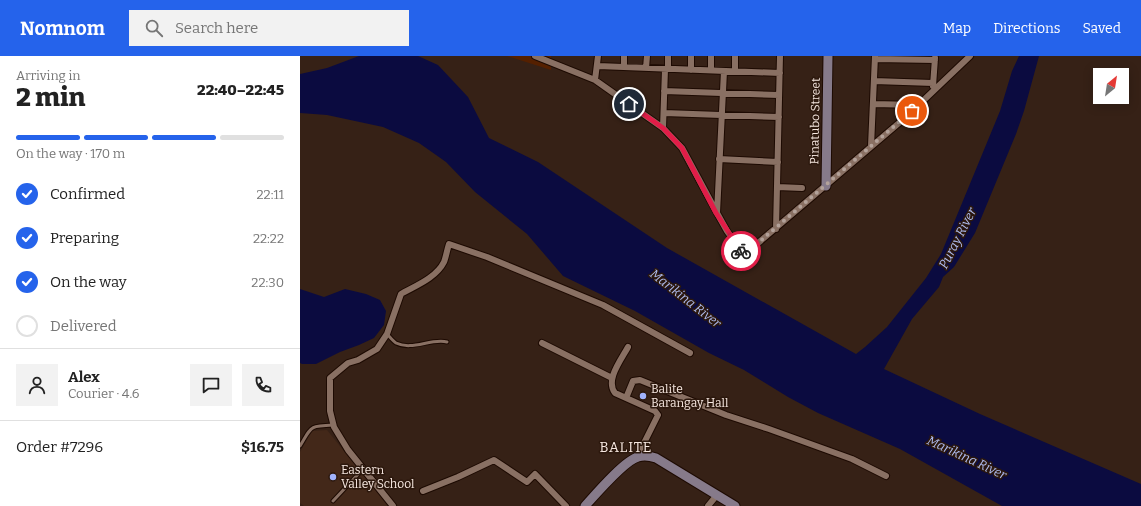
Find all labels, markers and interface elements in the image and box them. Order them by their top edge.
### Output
search box [129,10,409,46]
text: Nomnom [20,17,105,40]
icon: search [143,17,165,39]
text: Search here [175,19,258,37]
text: Map [943,20,971,37]
text: Directions [993,20,1061,37]
text: Saved [1083,20,1121,37]
text: Arriving in [16,68,81,83]
north arrow [1093,68,1129,104]
map controls [1093,68,1129,104]
street label: Pinatubo Street [807,77,823,164]
text: 22:40–22:45 [197,81,284,99]
text: 2 min [16,82,86,113]
pin [612,87,646,121]
icon: home [618,93,640,115]
pin [895,94,929,128]
icon: bag [901,100,923,122]
text: On the way · 170 m [16,146,125,161]
icon: check [16,183,38,205]
text: Confirmed [50,185,125,203]
text: 22:11 [257,187,284,202]
water label: Puray River [936,205,980,271]
icon: check [16,227,38,249]
text: Preparing [50,229,119,247]
text: 22:22 [253,231,284,246]
courier [721,231,761,271]
icon: bike [730,240,752,262]
water label: Marikina River [647,266,725,331]
icon: check [16,271,38,293]
text: On the way [50,273,127,291]
text: 22:30 [251,275,284,290]
text: Delivered [50,317,117,335]
button: person [16,364,58,406]
button: chat [190,364,232,406]
button: phone [242,364,284,406]
text: Alex [68,368,100,386]
place label: Balite Barangay Hall [651,382,729,410]
text: Courier · 4.6 [68,386,140,401]
marker: Balite Barangay Hall [638,391,648,401]
water label: Marikina River [925,433,1010,483]
text: Order #7296 [16,438,103,456]
text: $16.75 [241,438,284,456]
district label: BALITE [600,439,652,456]
place label: Eastern Valley School [341,463,415,491]
marker: Eastern Valley School [328,472,338,482]

